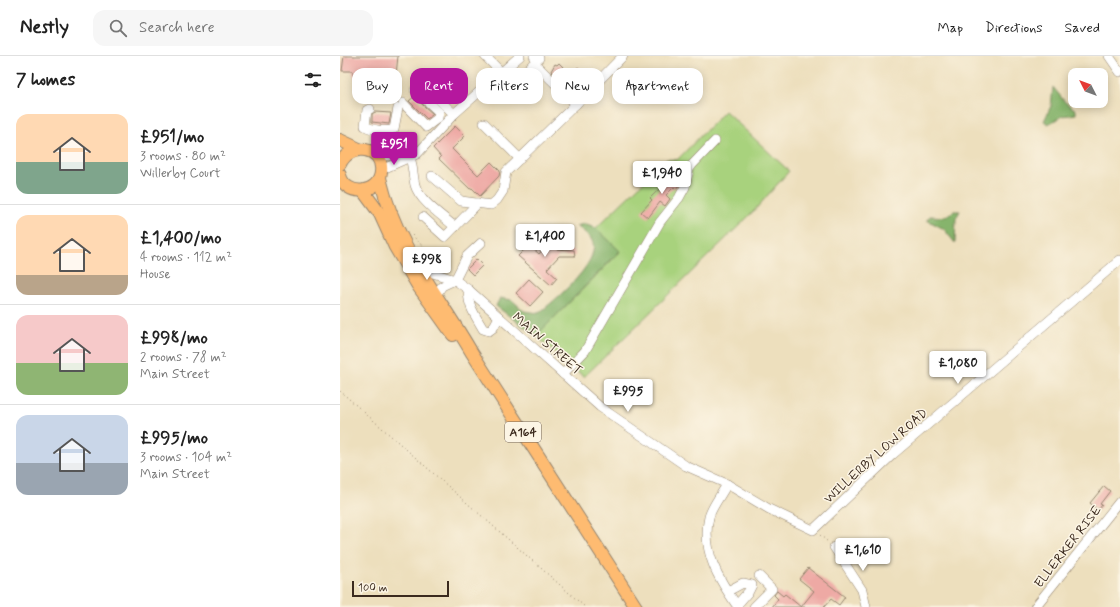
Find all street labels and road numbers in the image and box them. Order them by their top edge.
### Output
street label: MAIN STREET [508,309,586,379]
street label: WILLERBY LOW ROAD [820,405,932,507]
road number: A164 [505,422,541,442]
street label: ELLERKER RISE [1031,502,1106,592]

